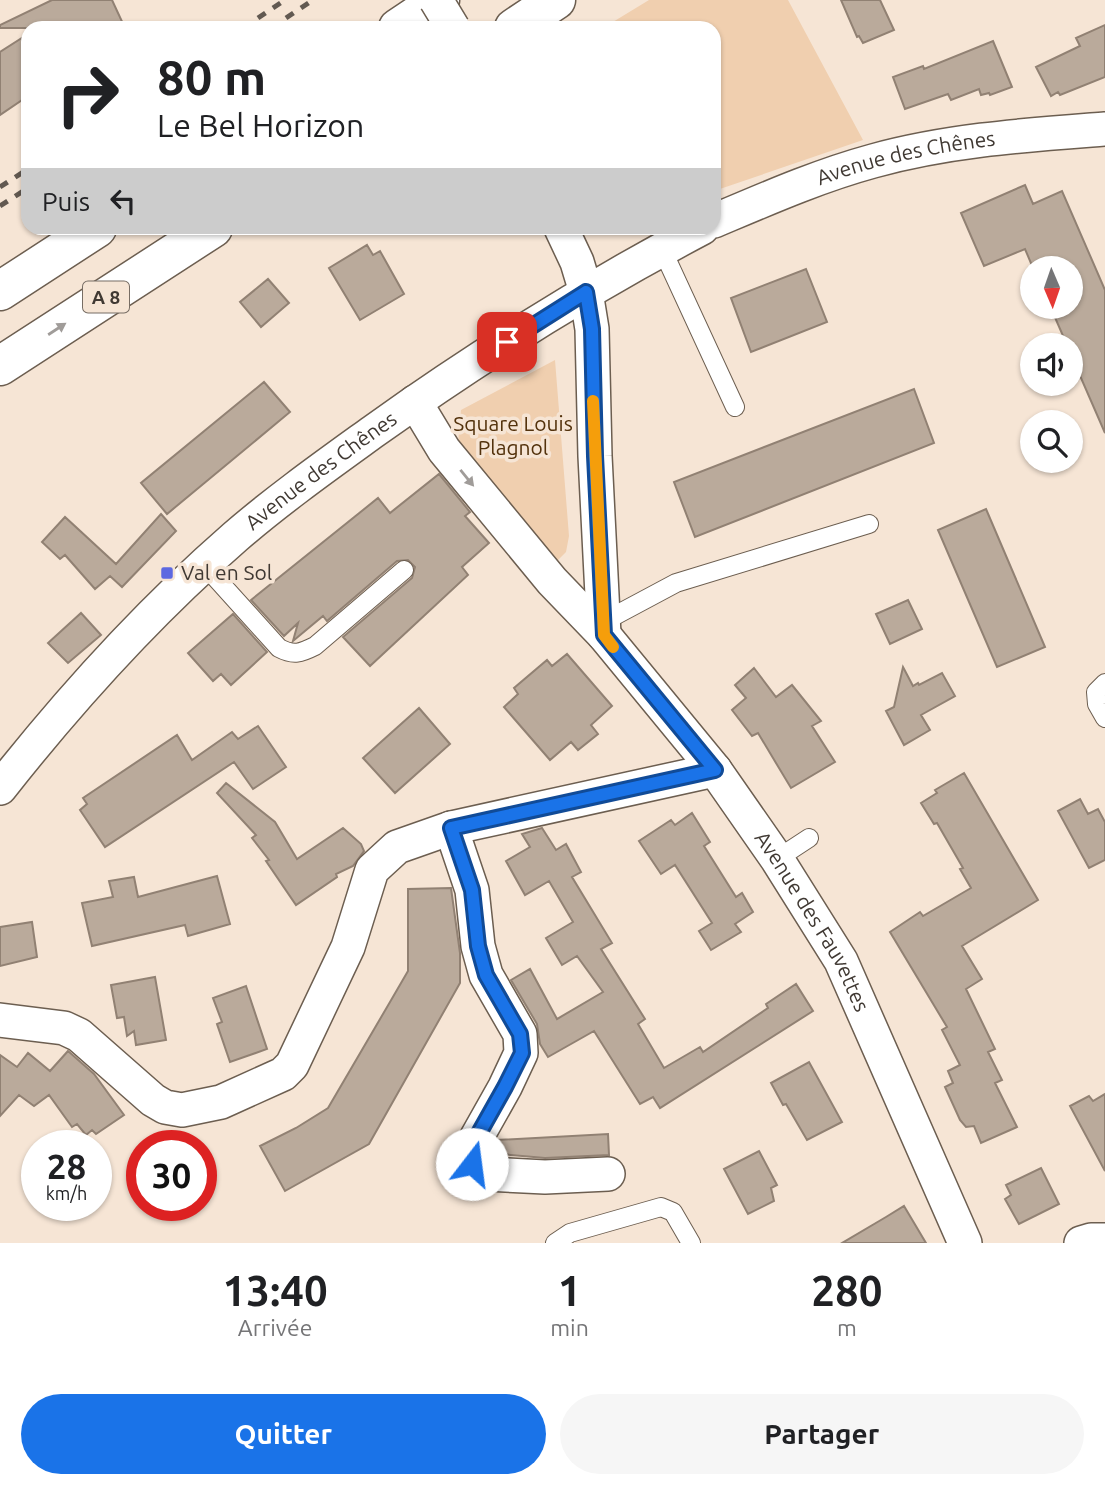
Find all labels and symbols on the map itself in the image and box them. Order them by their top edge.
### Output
street label: Avenue des Chênes [813,126,996,189]
north arrow [1020,256,1083,318]
road number: A 8 [83,282,129,312]
pin [477,312,537,372]
one-way arrow [48,322,66,336]
street label: Avenue des Chênes [240,406,401,534]
park label: Square Louis Plagnol [453,411,573,459]
one-way arrow [460,469,475,487]
place label: Val en Sol [181,560,272,584]
marker: Val en Sol [159,565,175,581]
street label: Avenue des Fauvettes [750,826,875,1015]
position arrow [435,1127,509,1201]
speed limit sign: 30 [126,1130,217,1221]

